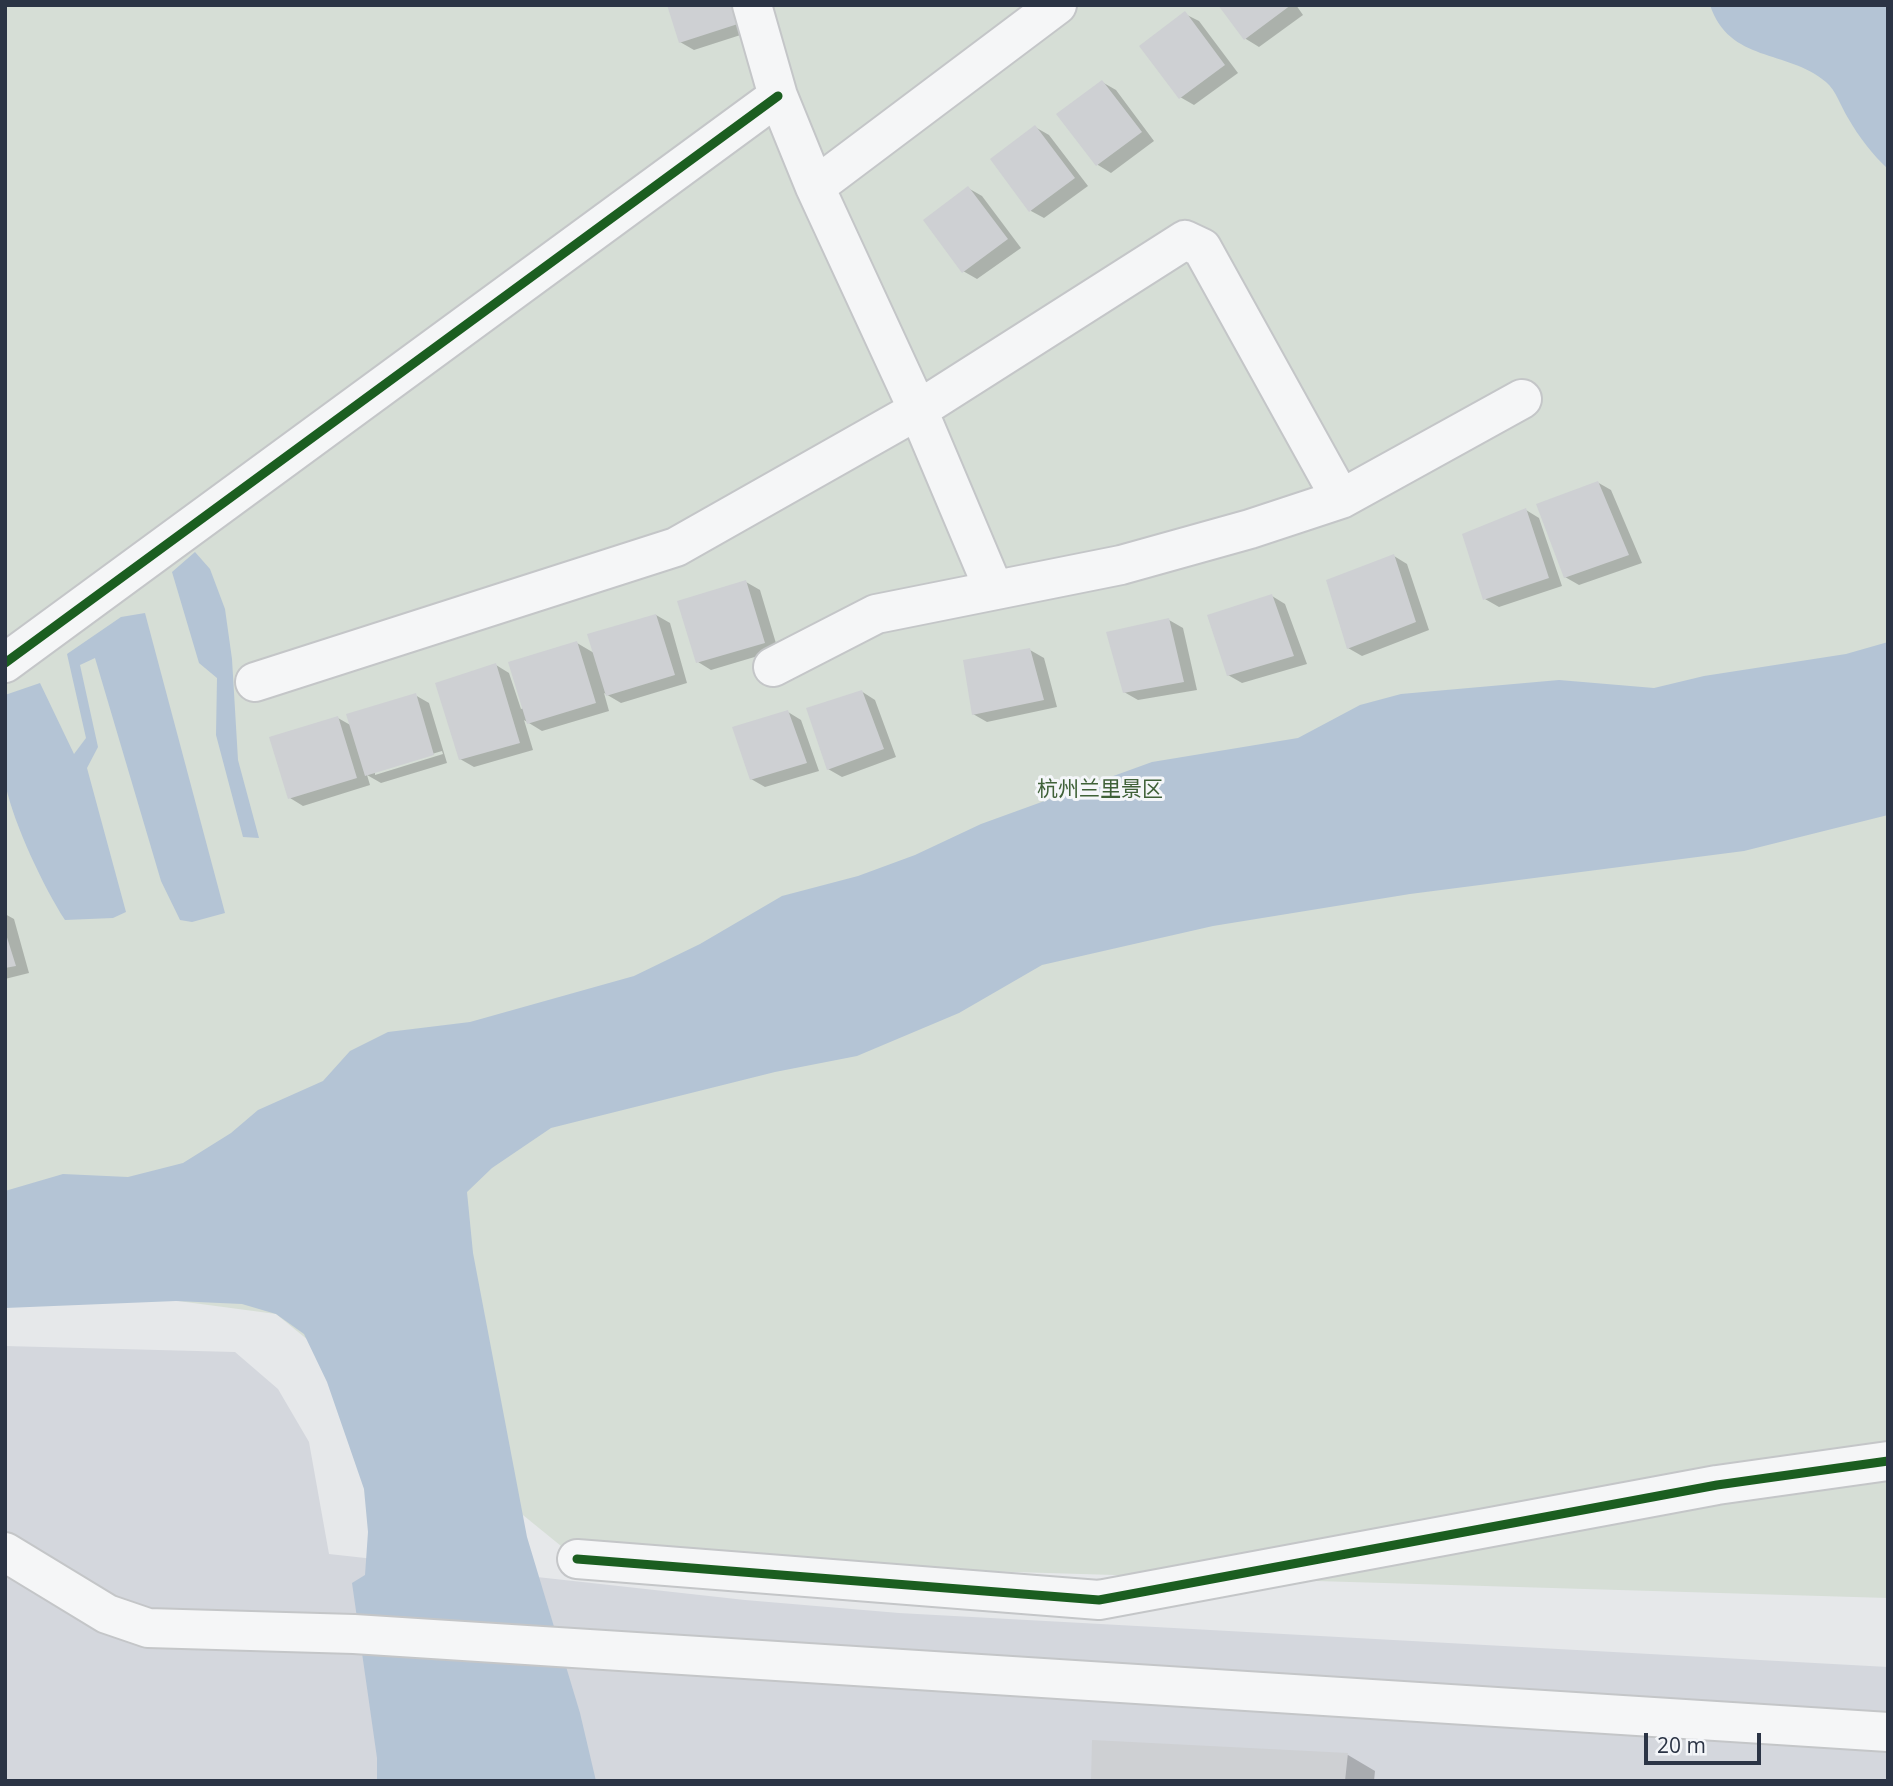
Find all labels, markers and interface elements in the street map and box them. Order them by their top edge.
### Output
park label: 杭州兰里景区 [1037,777,1163,803]
scale bar [1648,1720,1765,1764]
text: 20 m [1657,1731,1706,1759]

